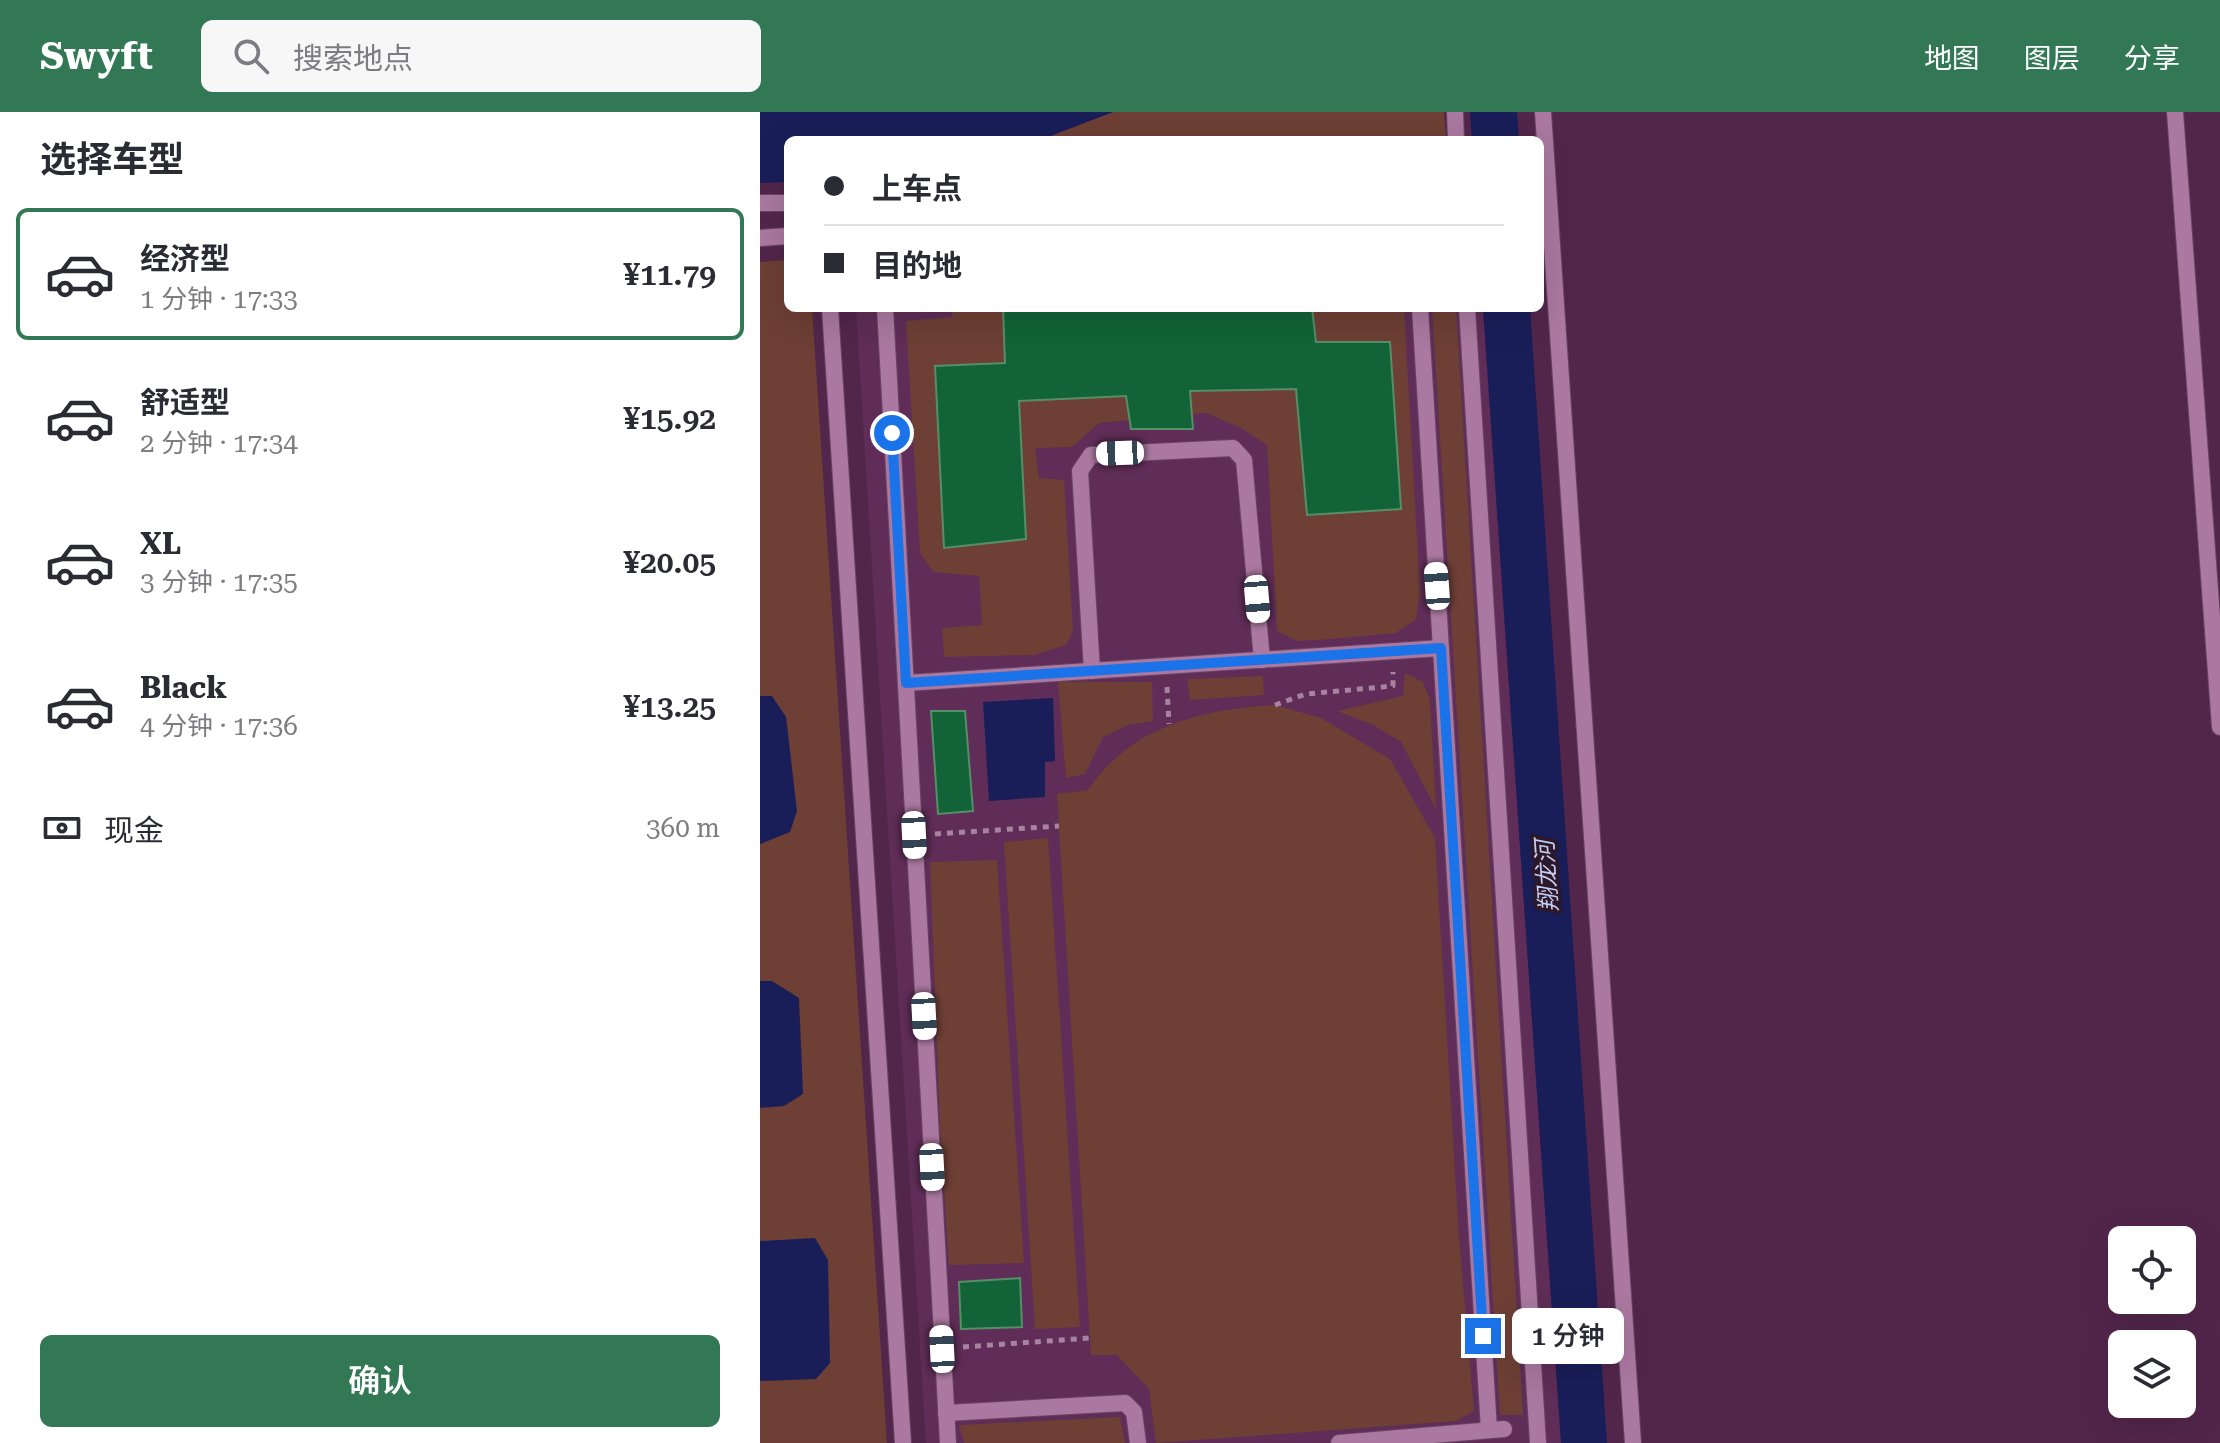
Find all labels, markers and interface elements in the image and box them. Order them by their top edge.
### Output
search box [201,20,761,92]
text: Swyft [40,34,153,78]
icon: search [229,34,273,78]
text: 搜索地点 [293,41,413,76]
text: 地图 [1924,42,1980,75]
text: 图层 [2024,42,2080,75]
text: 分享 [2124,42,2180,75]
text: 选择车型 [40,139,184,181]
text: 上车点 [872,171,962,206]
icon: car [44,238,116,310]
text: 经济型 [140,241,230,276]
text: 目的地 [872,248,962,283]
text: ¥11.79 [623,257,716,292]
text: 1 分钟 · 17:33 [140,284,298,314]
icon: car [44,382,116,454]
text: 舒适型 [140,385,230,420]
text: ¥15.92 [623,401,716,436]
route start [874,415,910,451]
text: 2 分钟 · 17:34 [140,428,298,458]
car [1096,440,1144,466]
icon: car [44,526,116,598]
text: XL [140,526,181,561]
text: ¥20.05 [623,545,716,580]
car [1423,561,1451,611]
text: 3 分钟 · 17:35 [140,567,298,597]
car [1243,574,1271,624]
icon: car [44,670,116,742]
text: Black [140,670,227,705]
text: ¥13.25 [623,689,716,724]
text: 4 分钟 · 17:36 [140,711,298,741]
icon: cash [40,806,84,850]
car [901,810,927,860]
text: 现金 [104,813,164,848]
text: 360 m [646,813,720,843]
water label: 翔龙河 [1530,835,1563,913]
car [911,991,937,1041]
car [919,1142,945,1192]
map controls [2108,1226,2196,1418]
button: locate [2108,1226,2196,1314]
callout: 1 分钟 [1511,1308,1623,1364]
route end [1465,1318,1501,1354]
text: 1 分钟 [1531,1321,1605,1351]
car [929,1324,955,1374]
button: layers [2108,1330,2196,1418]
button: 确认 [40,1335,720,1427]

